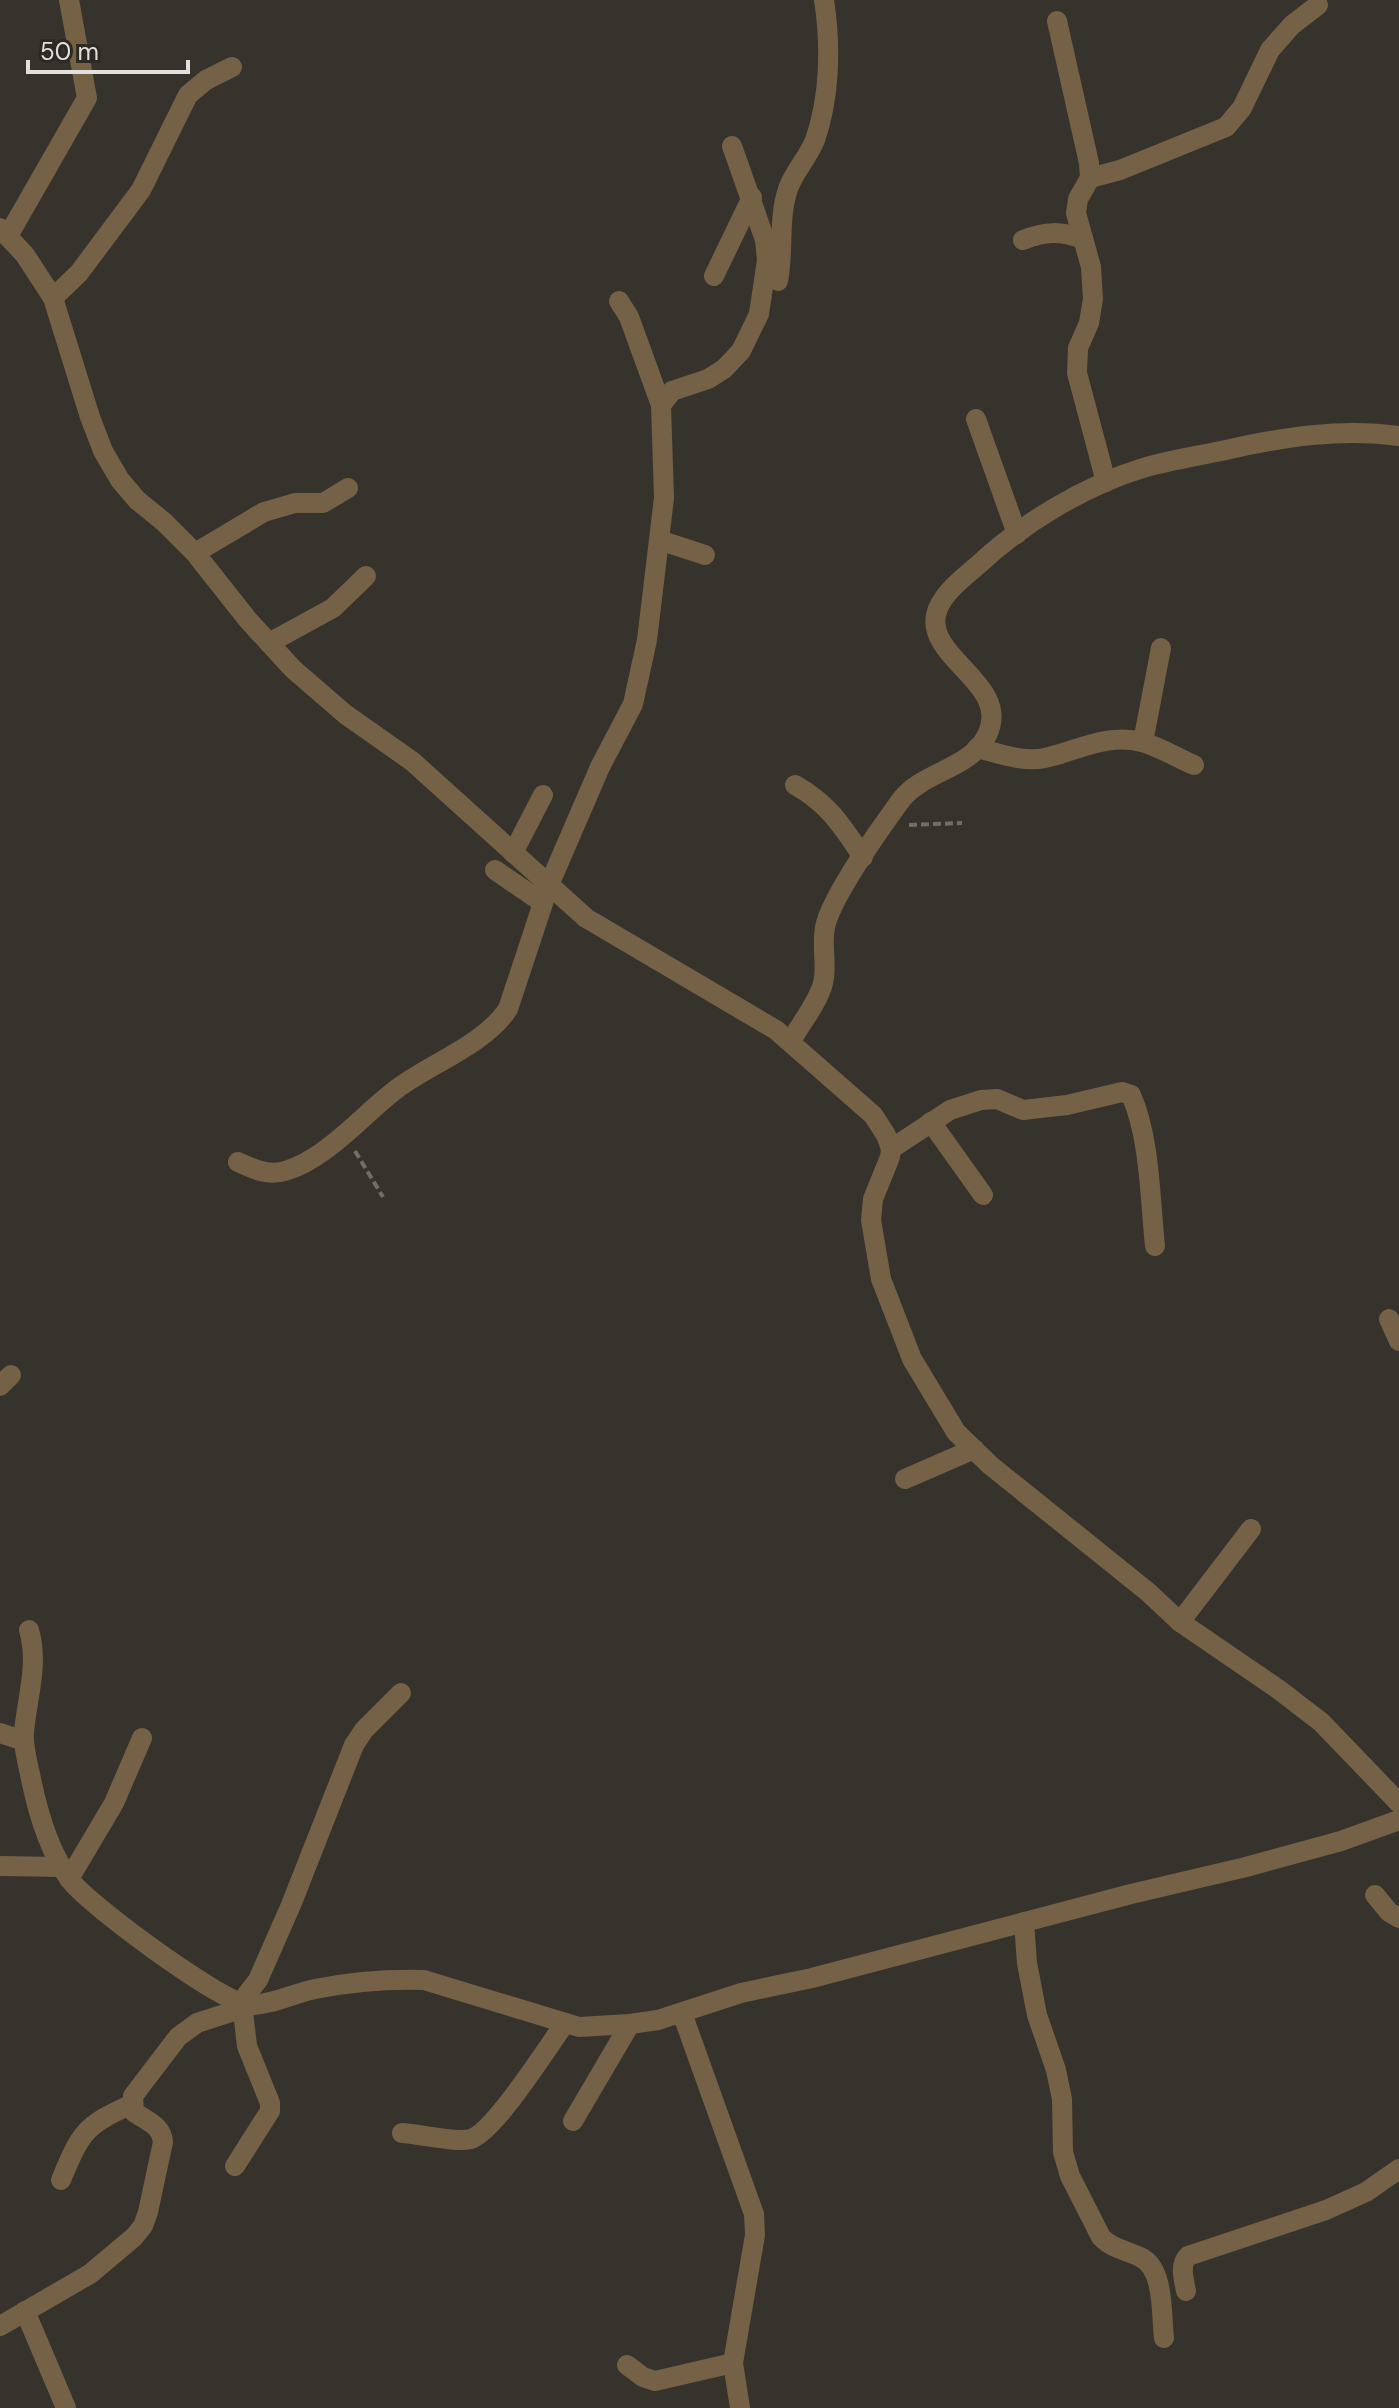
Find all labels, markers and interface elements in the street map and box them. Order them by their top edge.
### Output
scale bar [28,24,188,74]
text: 50 m [40,36,99,67]

